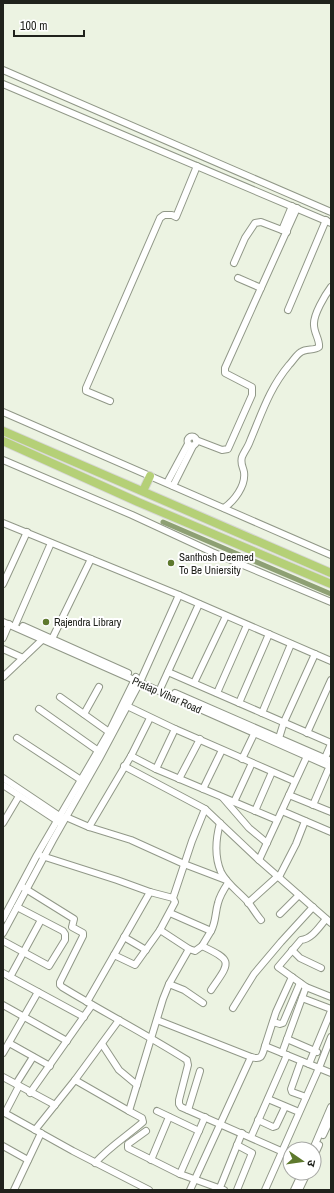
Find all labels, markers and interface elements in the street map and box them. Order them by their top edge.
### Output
scale bar [14,12,84,38]
text: 100 m [20,18,47,34]
place label: Santhosh Deemed To Be Uniersity [179,550,254,577]
marker: Santhosh Deemed To Be Uniersity [166,558,176,568]
place label: Rajendra Library [54,615,122,629]
marker: Rajendra Library [41,617,51,627]
street label: Pratap Vihar Road [130,673,204,717]
north arrow [282,1141,322,1181]
text: उ [304,1159,319,1169]

